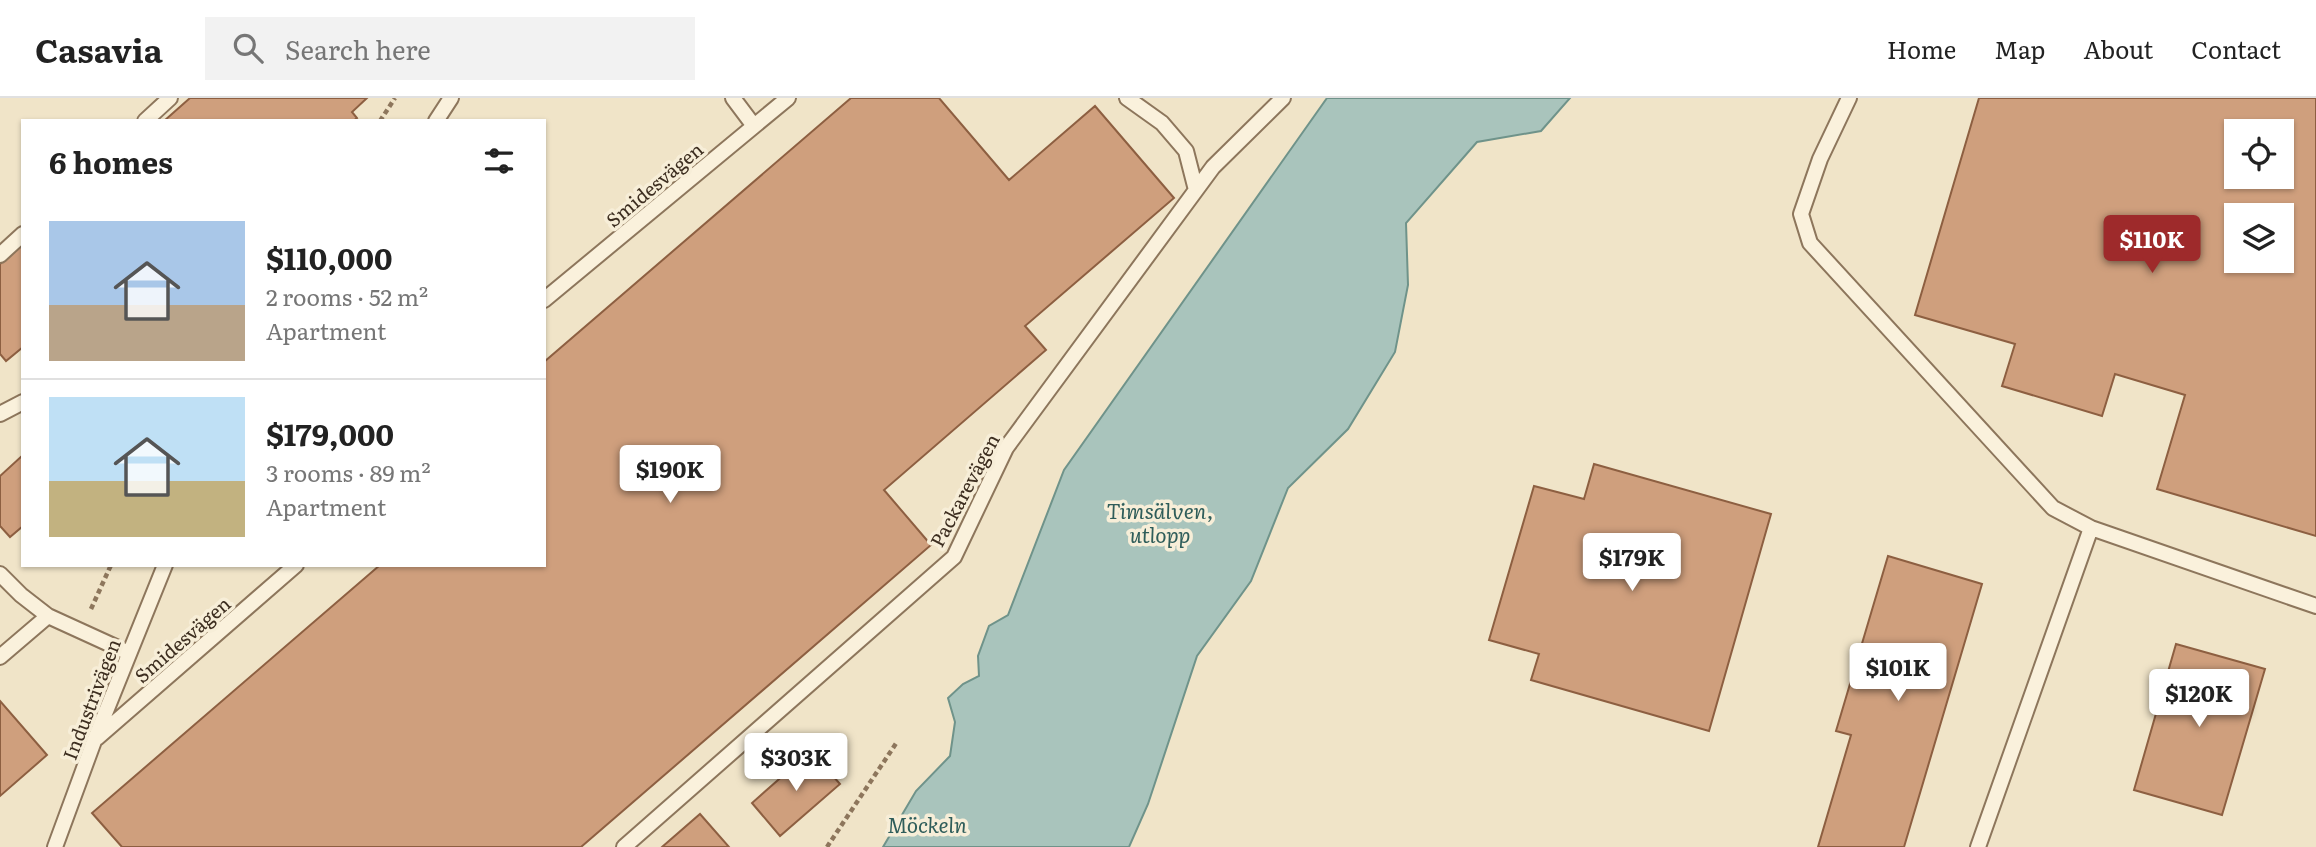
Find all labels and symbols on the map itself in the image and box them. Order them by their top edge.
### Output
street label: Smidesvägen [599,135,709,233]
pin: $110K [2103,216,2201,275]
street label: Packarevägen [922,428,1006,552]
pin: $190K [621,446,719,505]
water label: Timsälven, utlopp [1107,494,1213,549]
pin: $179K [1583,533,1681,593]
street label: Smidesvägen [128,589,236,689]
street label: Industrivägen [55,634,127,764]
pin: $101K [1849,644,1947,703]
pin: $120K [2150,670,2248,729]
pin: $303K [747,734,845,793]
water label: Möckeln [887,808,967,839]

